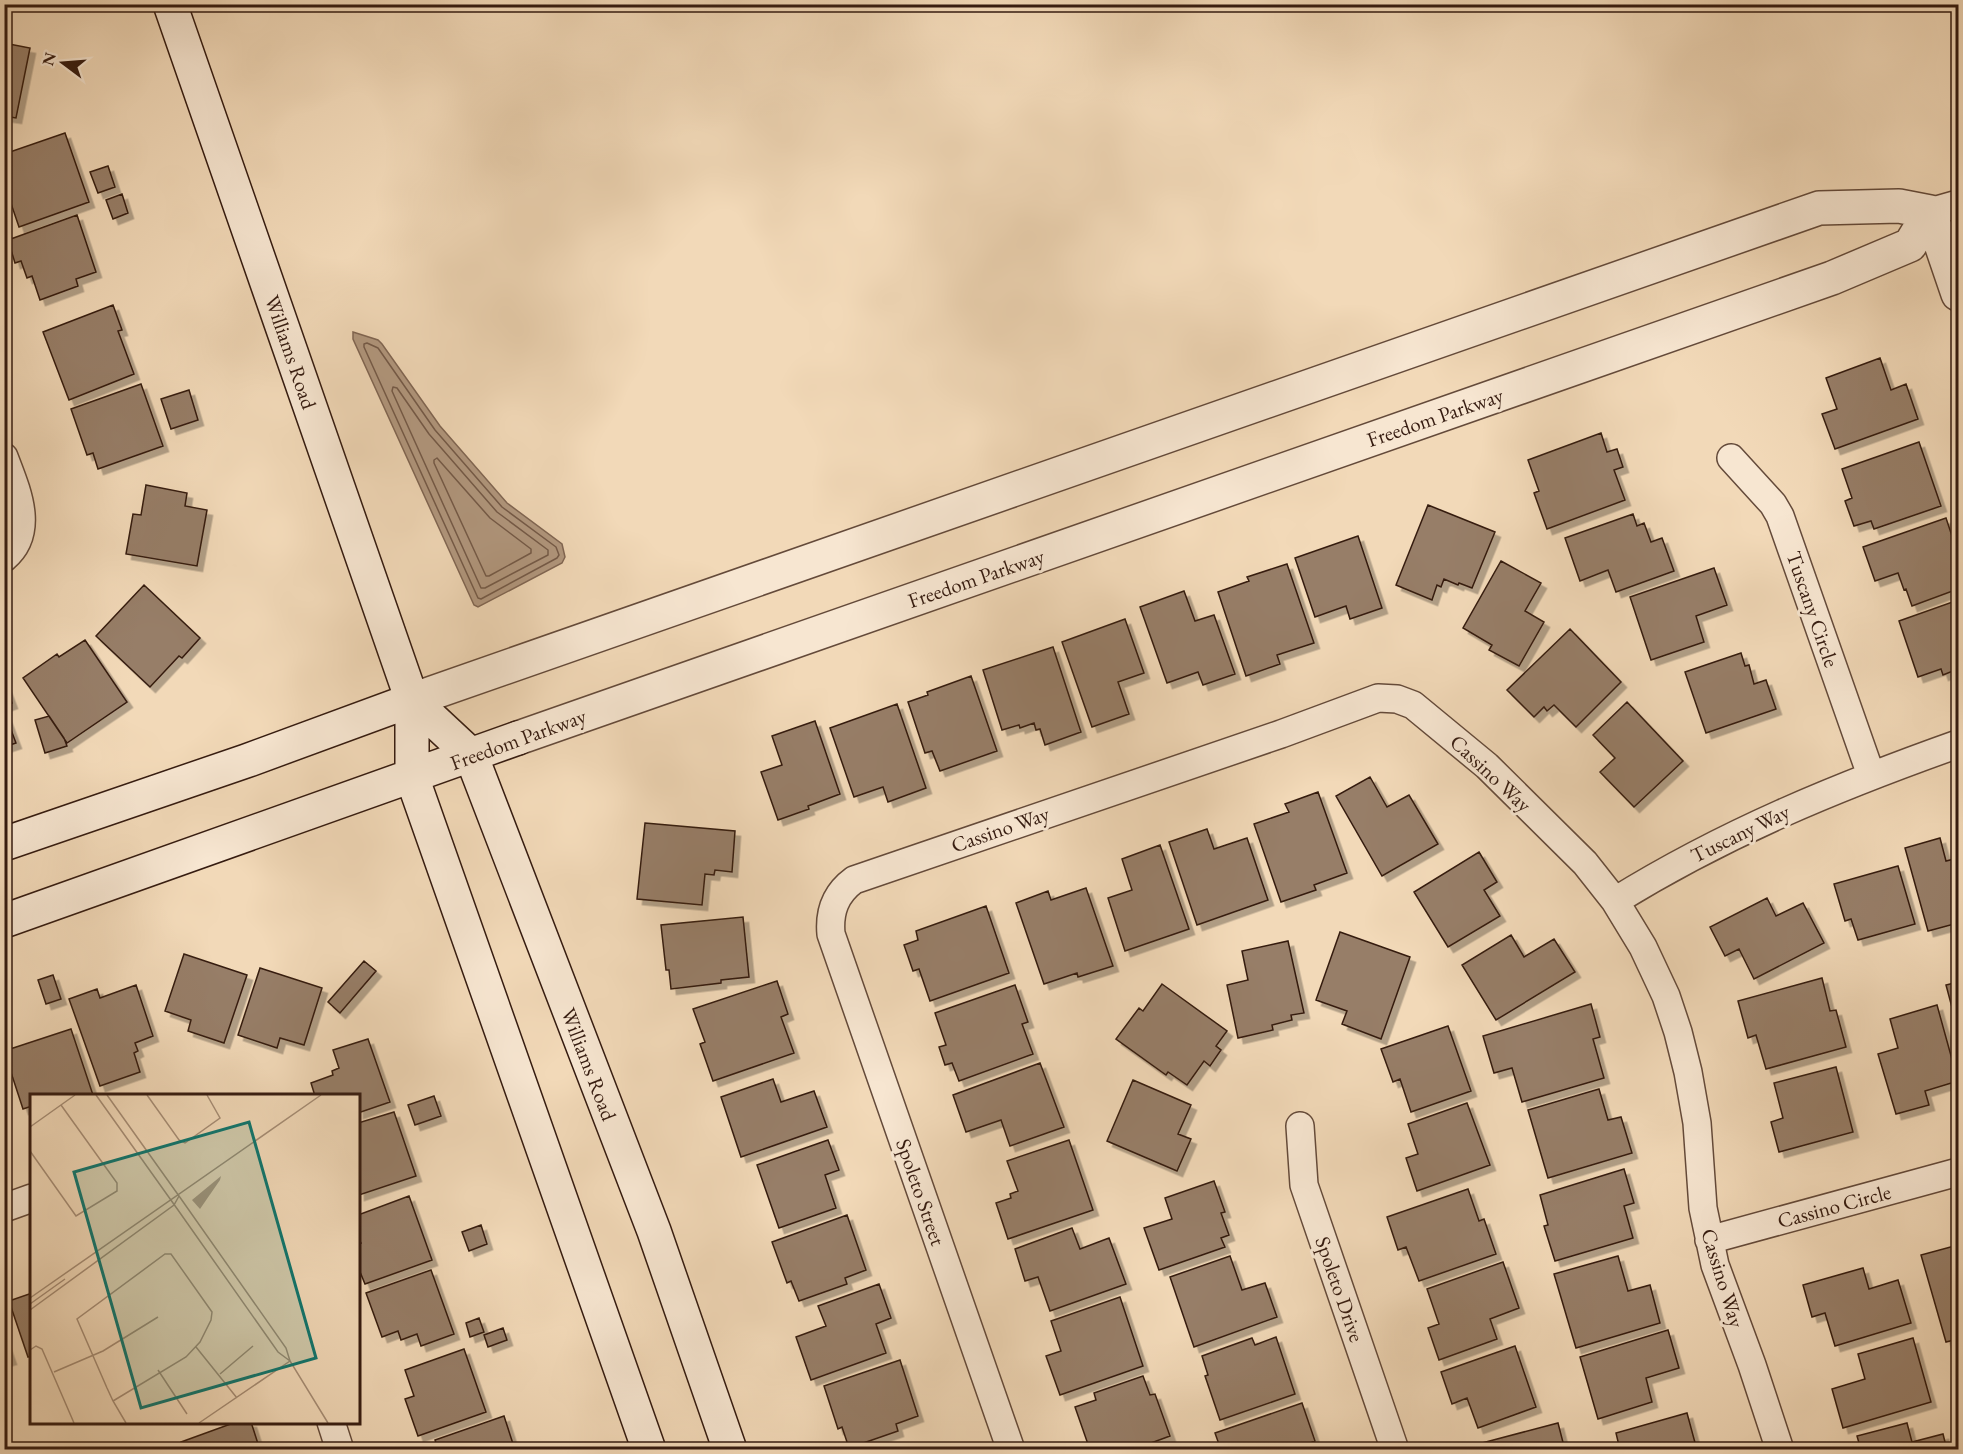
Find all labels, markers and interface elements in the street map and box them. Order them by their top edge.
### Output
north arrow [33,33,93,93]
text: N [37,50,61,68]
street label: Williams Road [259,291,323,413]
street label: Freedom Parkway [1363,381,1508,453]
street label: Freedom Parkway [904,542,1049,614]
street label: Tuscany Circle [1781,547,1845,671]
street label: Freedom Parkway [446,702,590,776]
street label: Cassino Way [1444,728,1538,818]
street label: Tuscany Way [1686,797,1795,869]
street label: Cassino Way [947,799,1053,858]
street label: Williams Road [555,1004,623,1125]
inset map [30,1094,360,1424]
street label: Spoleto Street [890,1135,952,1249]
street label: Cassino Circle [1774,1178,1894,1234]
street label: Cassino Way [1695,1225,1751,1332]
street label: Spoleto Drive [1309,1233,1371,1345]

